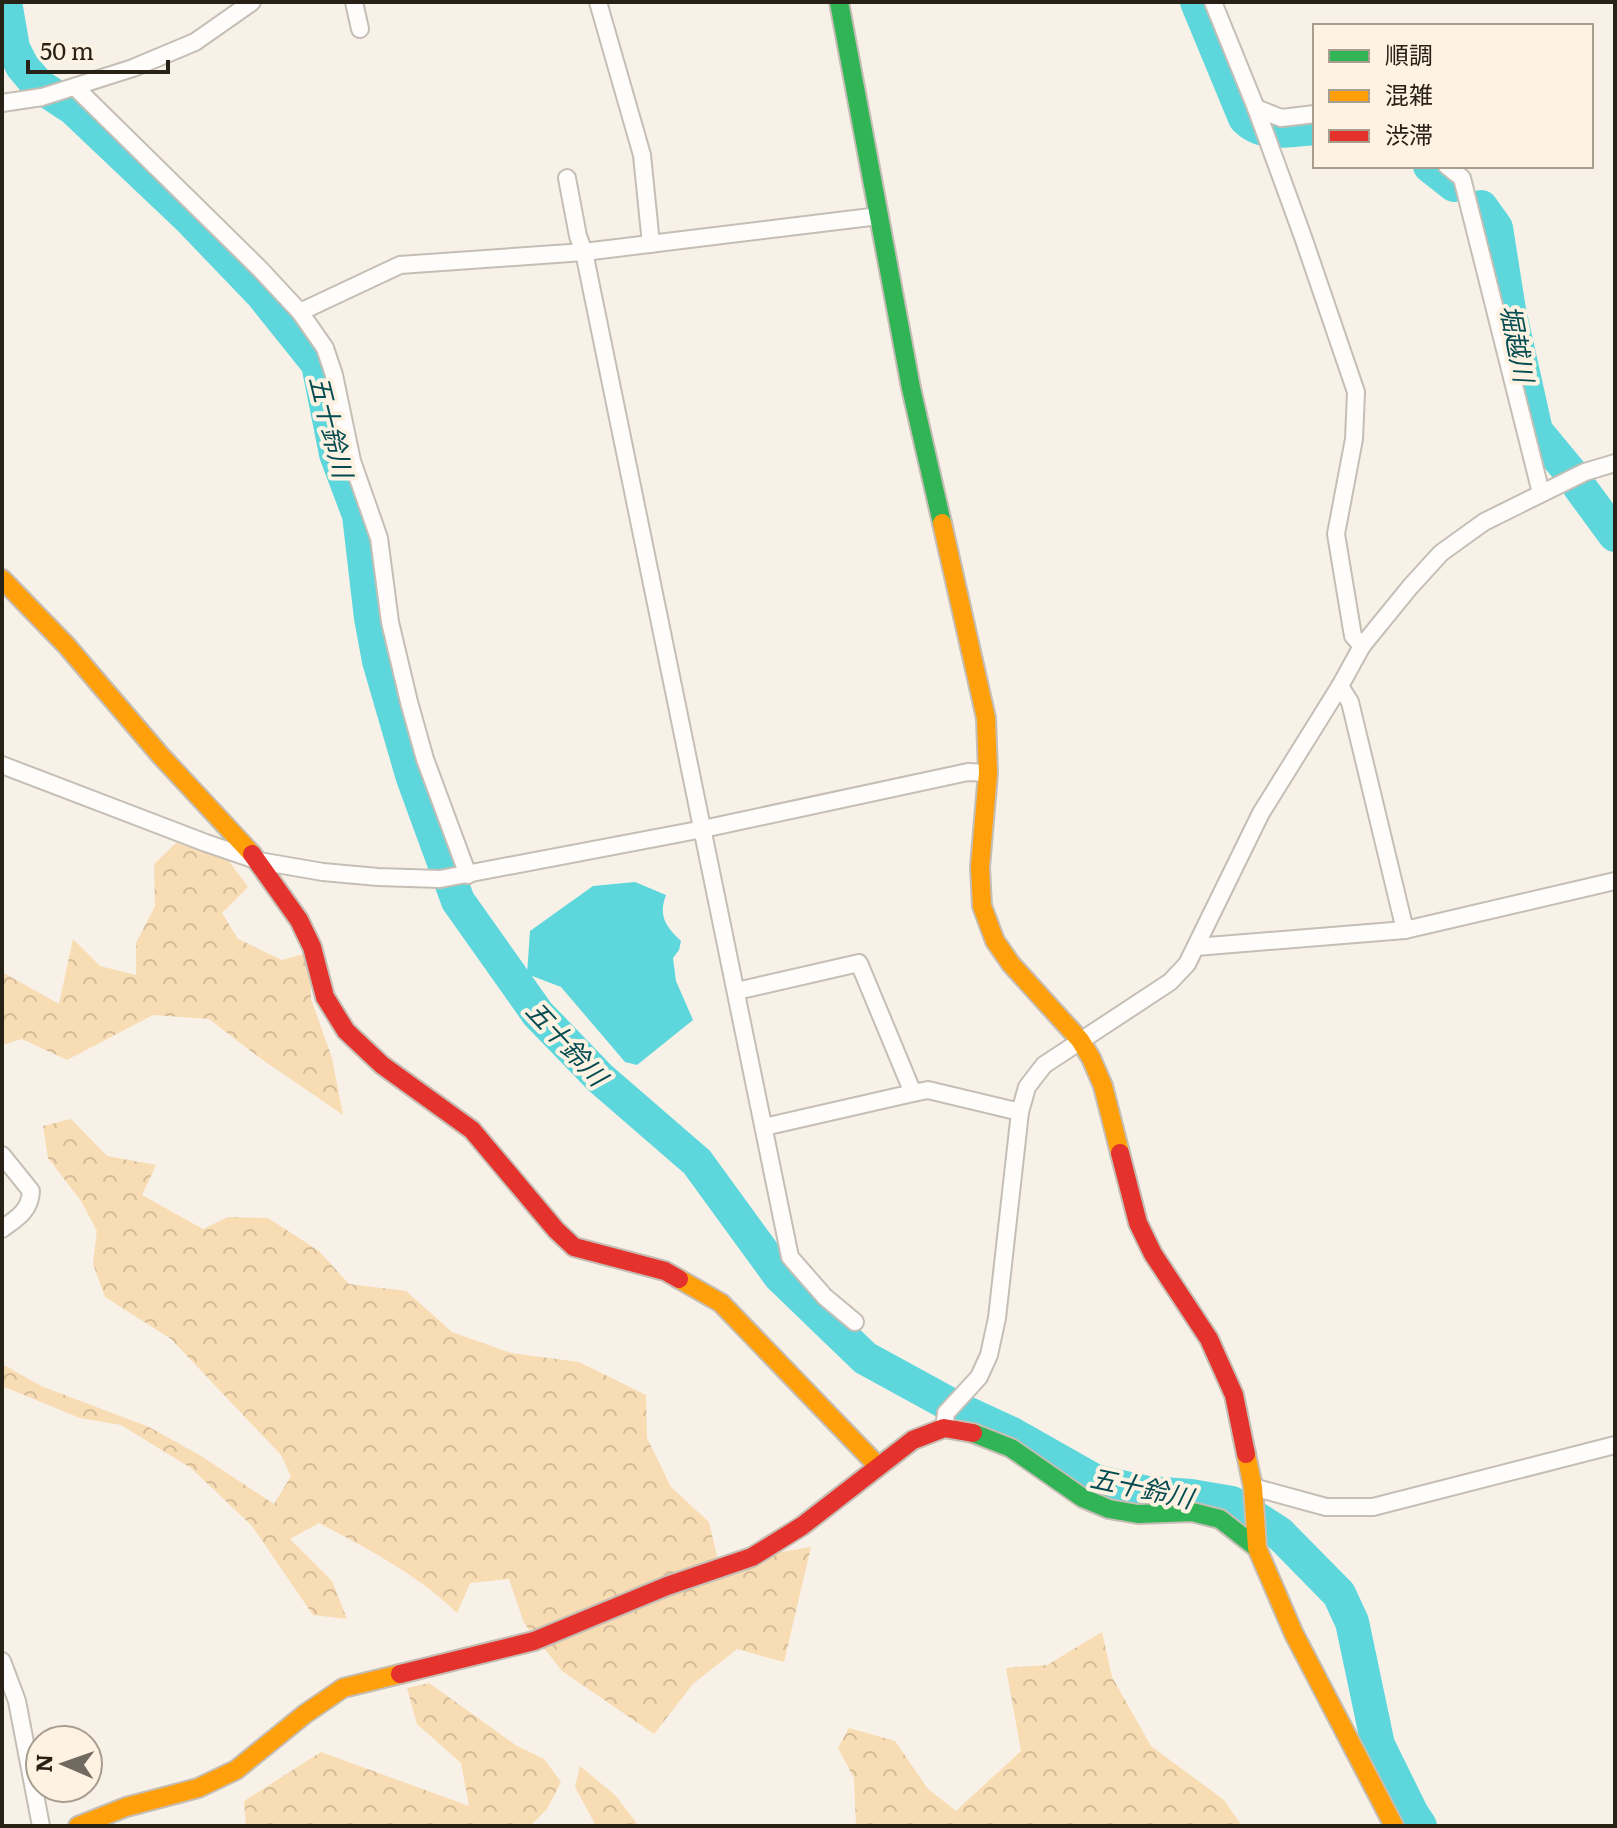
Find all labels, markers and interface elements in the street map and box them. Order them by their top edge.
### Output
scale bar [28,24,168,74]
legend [1313,24,1593,168]
text: 50 m [40,32,94,67]
text: 順調 [1385,36,1433,71]
text: 混雑 [1385,76,1433,111]
text: 渋滞 [1385,116,1433,151]
water label: 堀越川 [1492,301,1546,388]
water label: 五十鈴川 [301,371,365,484]
water label: 五十鈴川 [518,991,620,1096]
water label: 五十鈴川 [1087,1456,1200,1517]
north arrow [24,1724,104,1804]
text: N [26,1753,59,1773]

